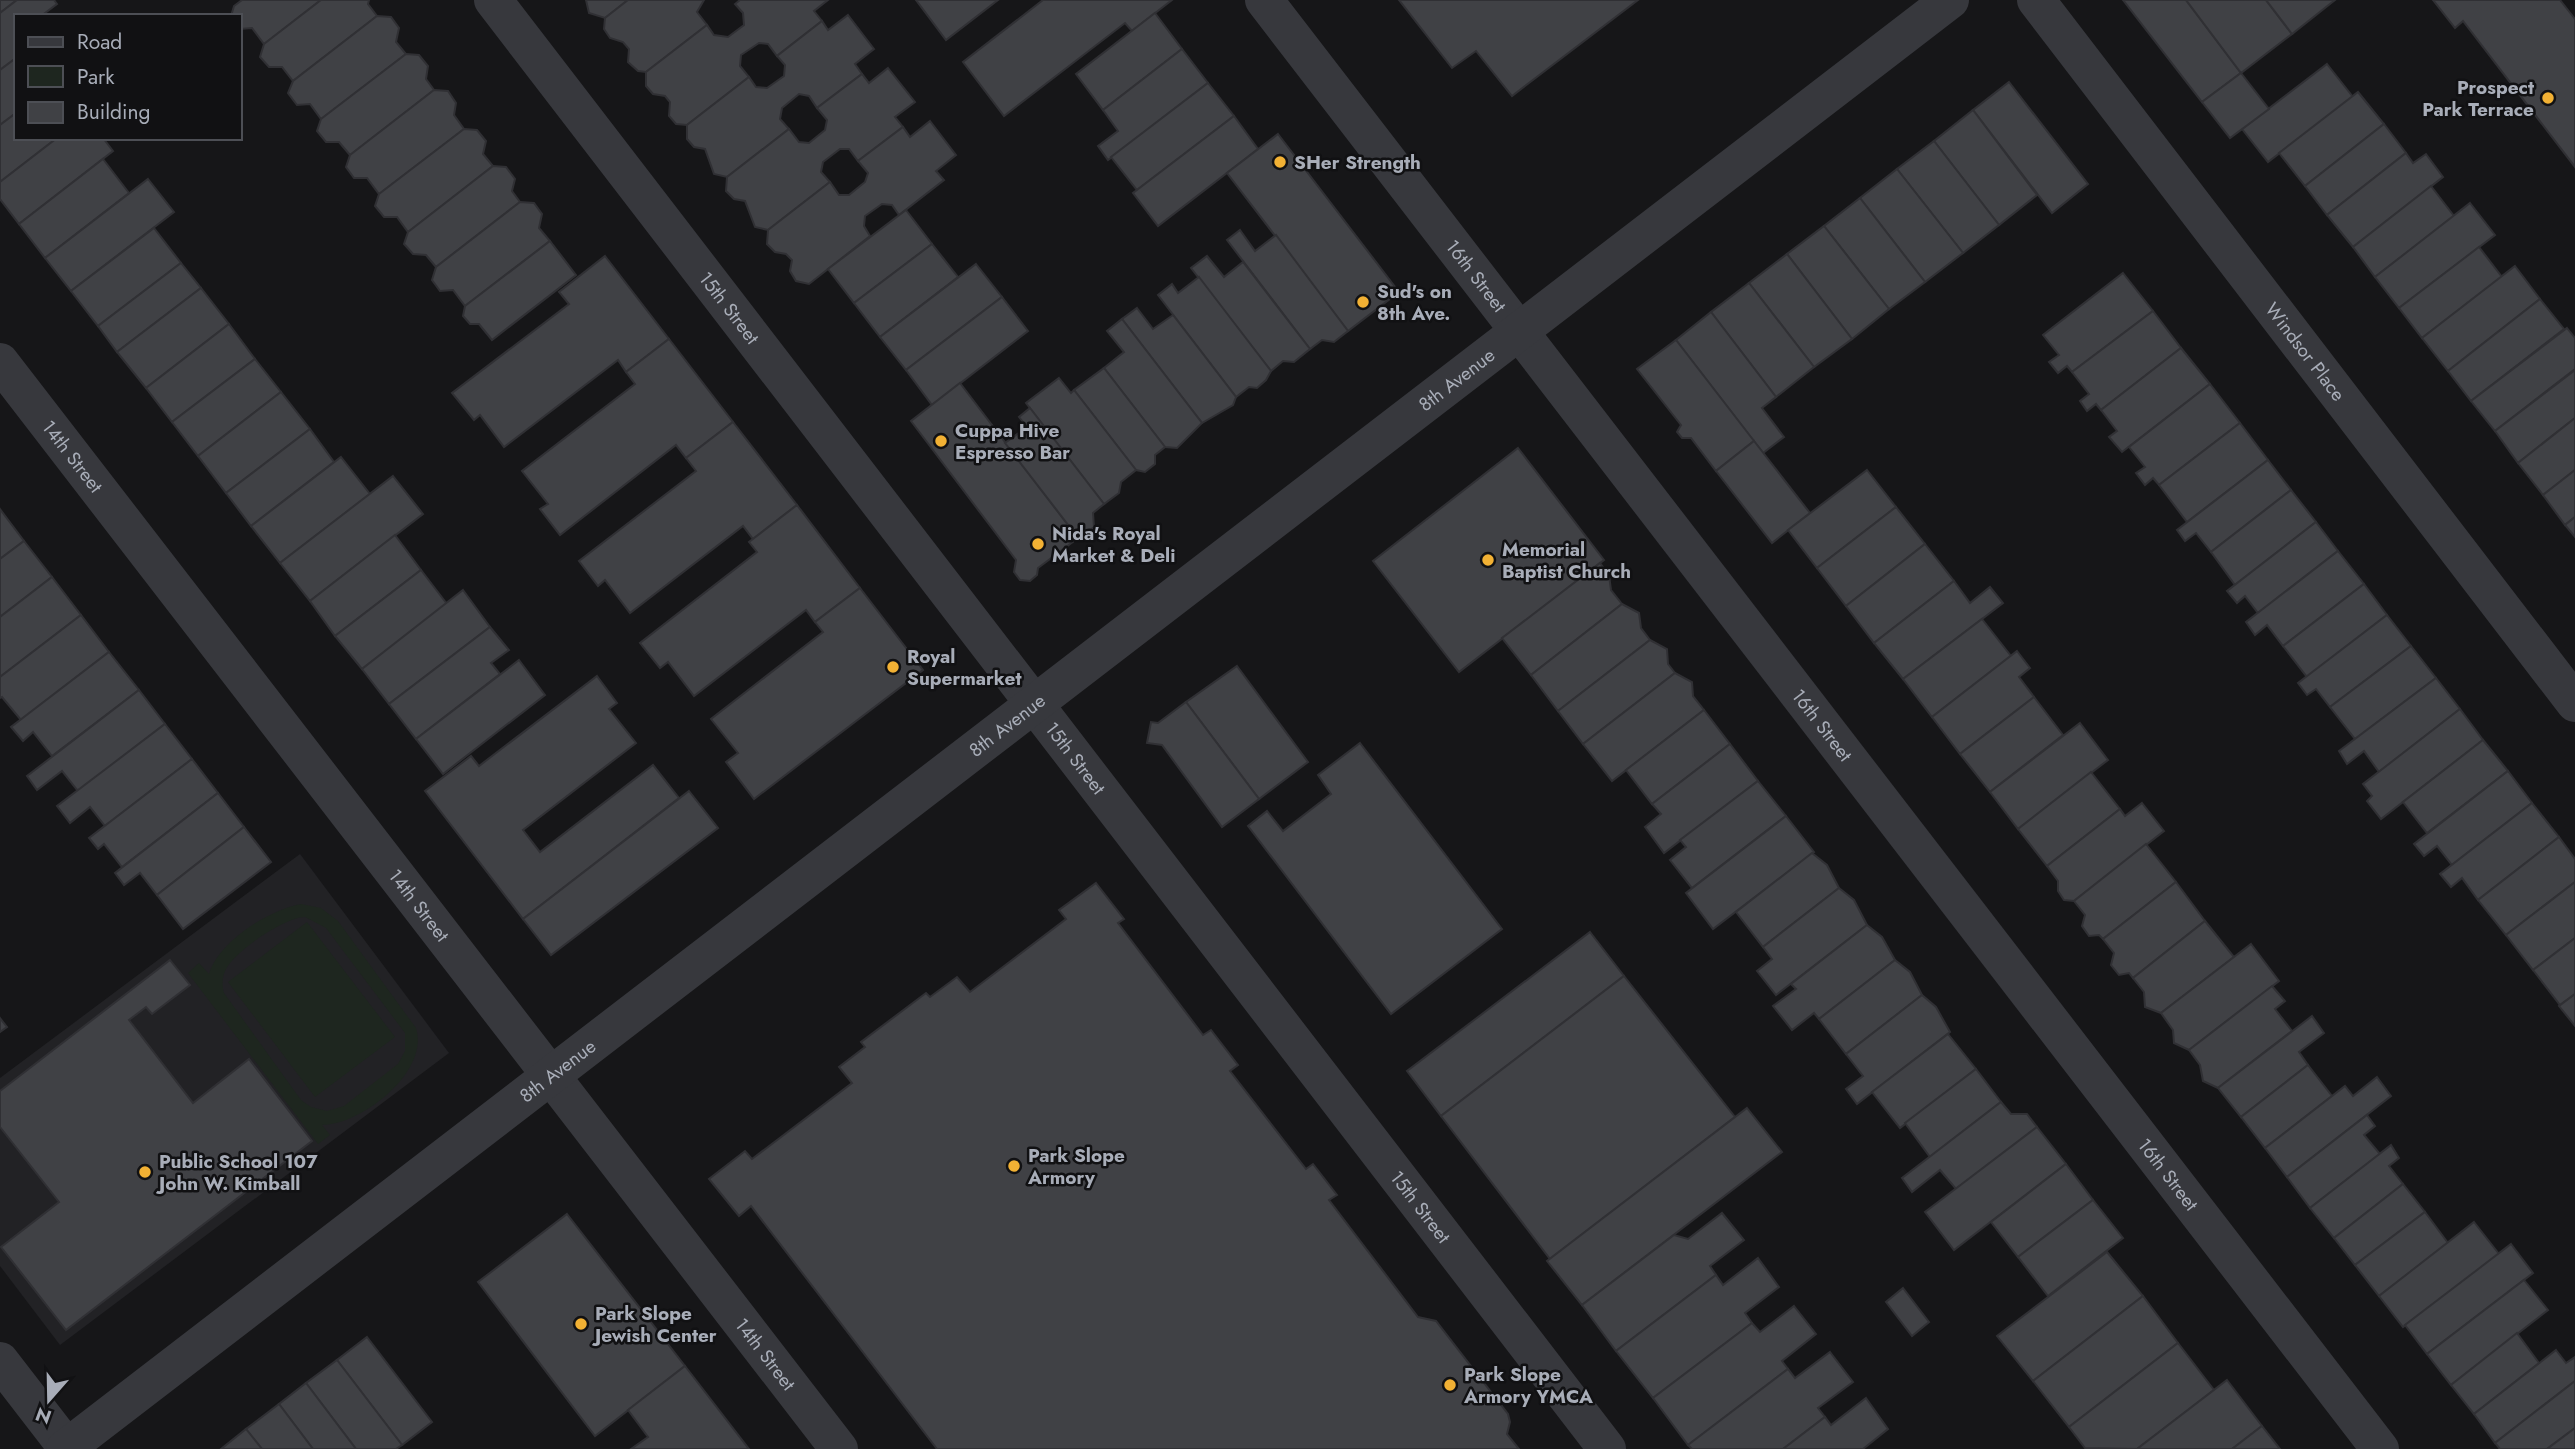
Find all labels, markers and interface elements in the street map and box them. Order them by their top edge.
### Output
legend [14,14,242,140]
text: Road [77,27,122,57]
text: Park [77,62,115,92]
place label: Prospect Park Terrace [2422,74,2534,123]
marker: Prospect Park Terrace [2540,90,2556,106]
text: Building [77,97,150,127]
place label: SHer Strength [1294,149,1421,176]
marker: SHer Strength [1272,154,1288,170]
street label: 16th Street [1440,234,1513,318]
street label: 15th Street [693,266,766,350]
place label: Sud's on 8th Ave. [1377,278,1452,327]
marker: Sud's on 8th Ave. [1355,294,1371,310]
street label: Windsor Place [2259,297,2352,407]
street label: 8th Avenue [1413,341,1500,418]
street label: 14th Street [36,414,110,499]
place label: Cuppa Hive Espresso Bar [955,417,1070,466]
marker: Cuppa Hive Espresso Bar [933,433,949,449]
place label: Nida's Royal Market & Deli [1052,520,1175,569]
marker: Nida's Royal Market & Deli [1030,536,1046,552]
place label: Memorial Baptist Church [1502,536,1631,585]
marker: Memorial Baptist Church [1480,552,1496,568]
place label: Royal Supermarket [907,643,1021,692]
marker: Royal Supermarket [885,659,901,675]
street label: 16th Street [1786,683,1859,767]
street label: 8th Avenue [963,687,1051,763]
street label: 15th Street [1039,716,1113,800]
street label: 14th Street [382,863,456,947]
street label: 8th Avenue [513,1032,601,1109]
street label: 16th Street [2132,1132,2205,1216]
place label: Park Slope Armory [1027,1142,1125,1191]
place label: Public School 107 John W. Kimball [155,1148,318,1197]
marker: Park Slope Armory [1006,1158,1022,1174]
marker: Public School 107 John W. Kimball [137,1164,153,1180]
street label: 15th Street [1384,1165,1458,1249]
place label: Park Slope Jewish Center [591,1300,717,1349]
street label: 14th Street [729,1312,803,1396]
marker: Park Slope Jewish Center [573,1316,589,1332]
place label: Park Slope Armory YMCA [1463,1361,1593,1410]
north arrow [14,1365,84,1435]
marker: Park Slope Armory YMCA [1442,1377,1458,1393]
text: N [32,1400,55,1431]

